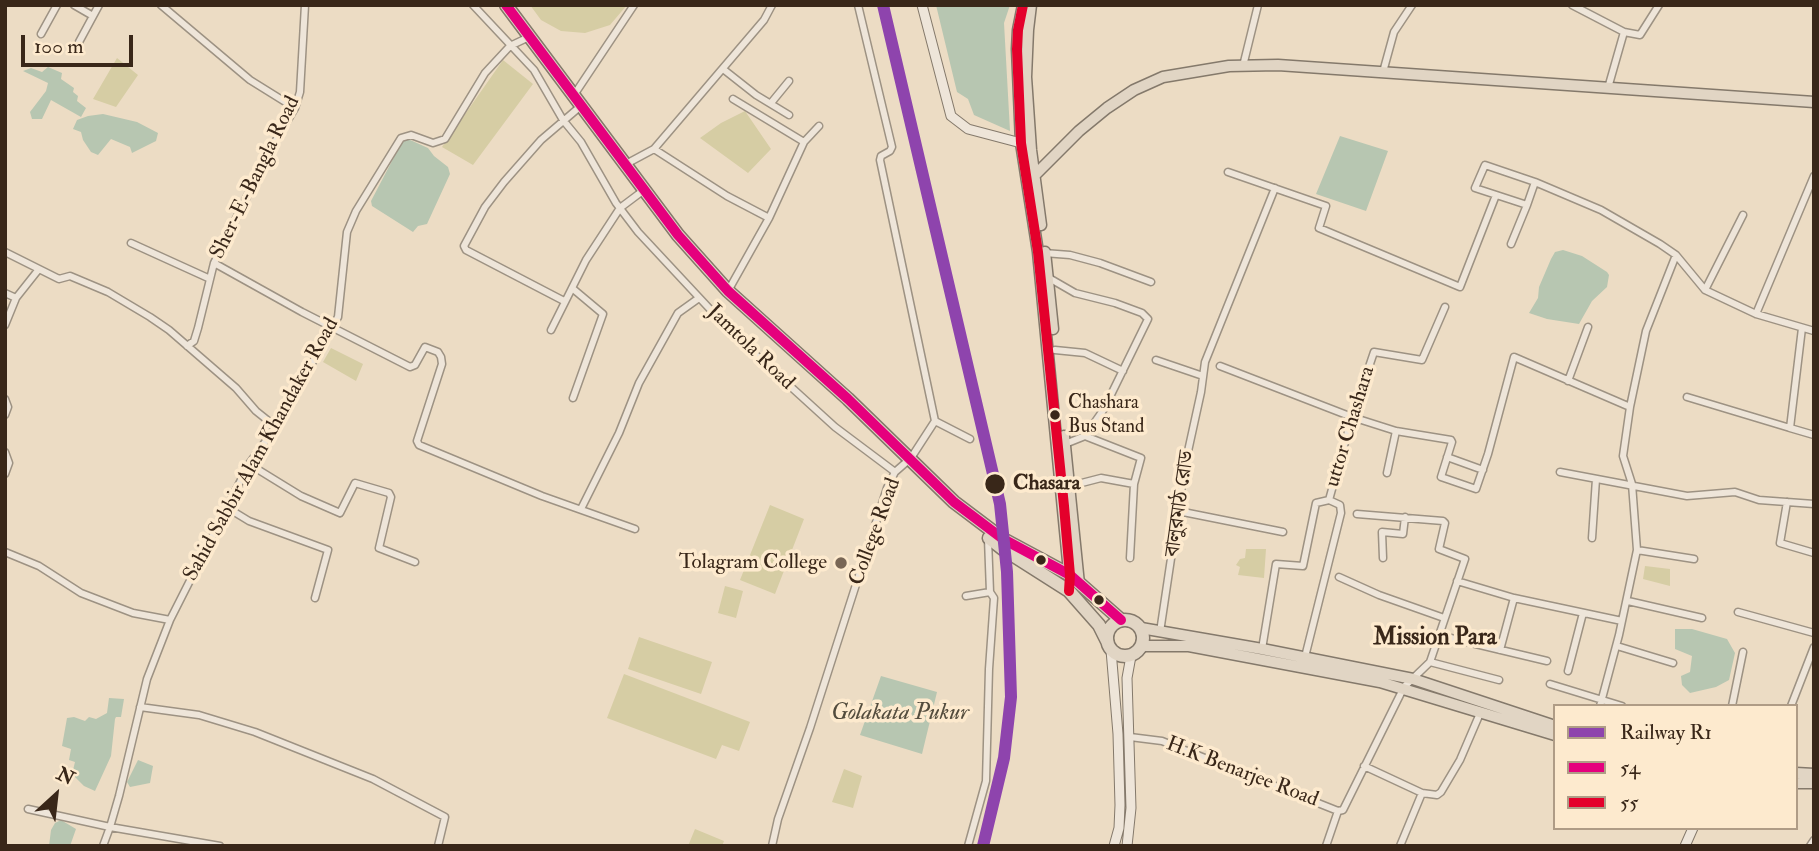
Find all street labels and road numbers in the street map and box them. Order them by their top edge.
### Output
street label: Sher-E-Bangla Road [206,92,306,264]
street label: Jamtola Road [701,300,799,396]
street label: Sahid Sabbir Alam Khandaker Road [179,314,345,586]
street label: uttor Chashara [1321,364,1381,490]
street label: বালুরমাঠ রোড [1161,449,1201,559]
street label: College Road [845,475,907,589]
street label: H.K Benarjee Road [1162,732,1322,814]

